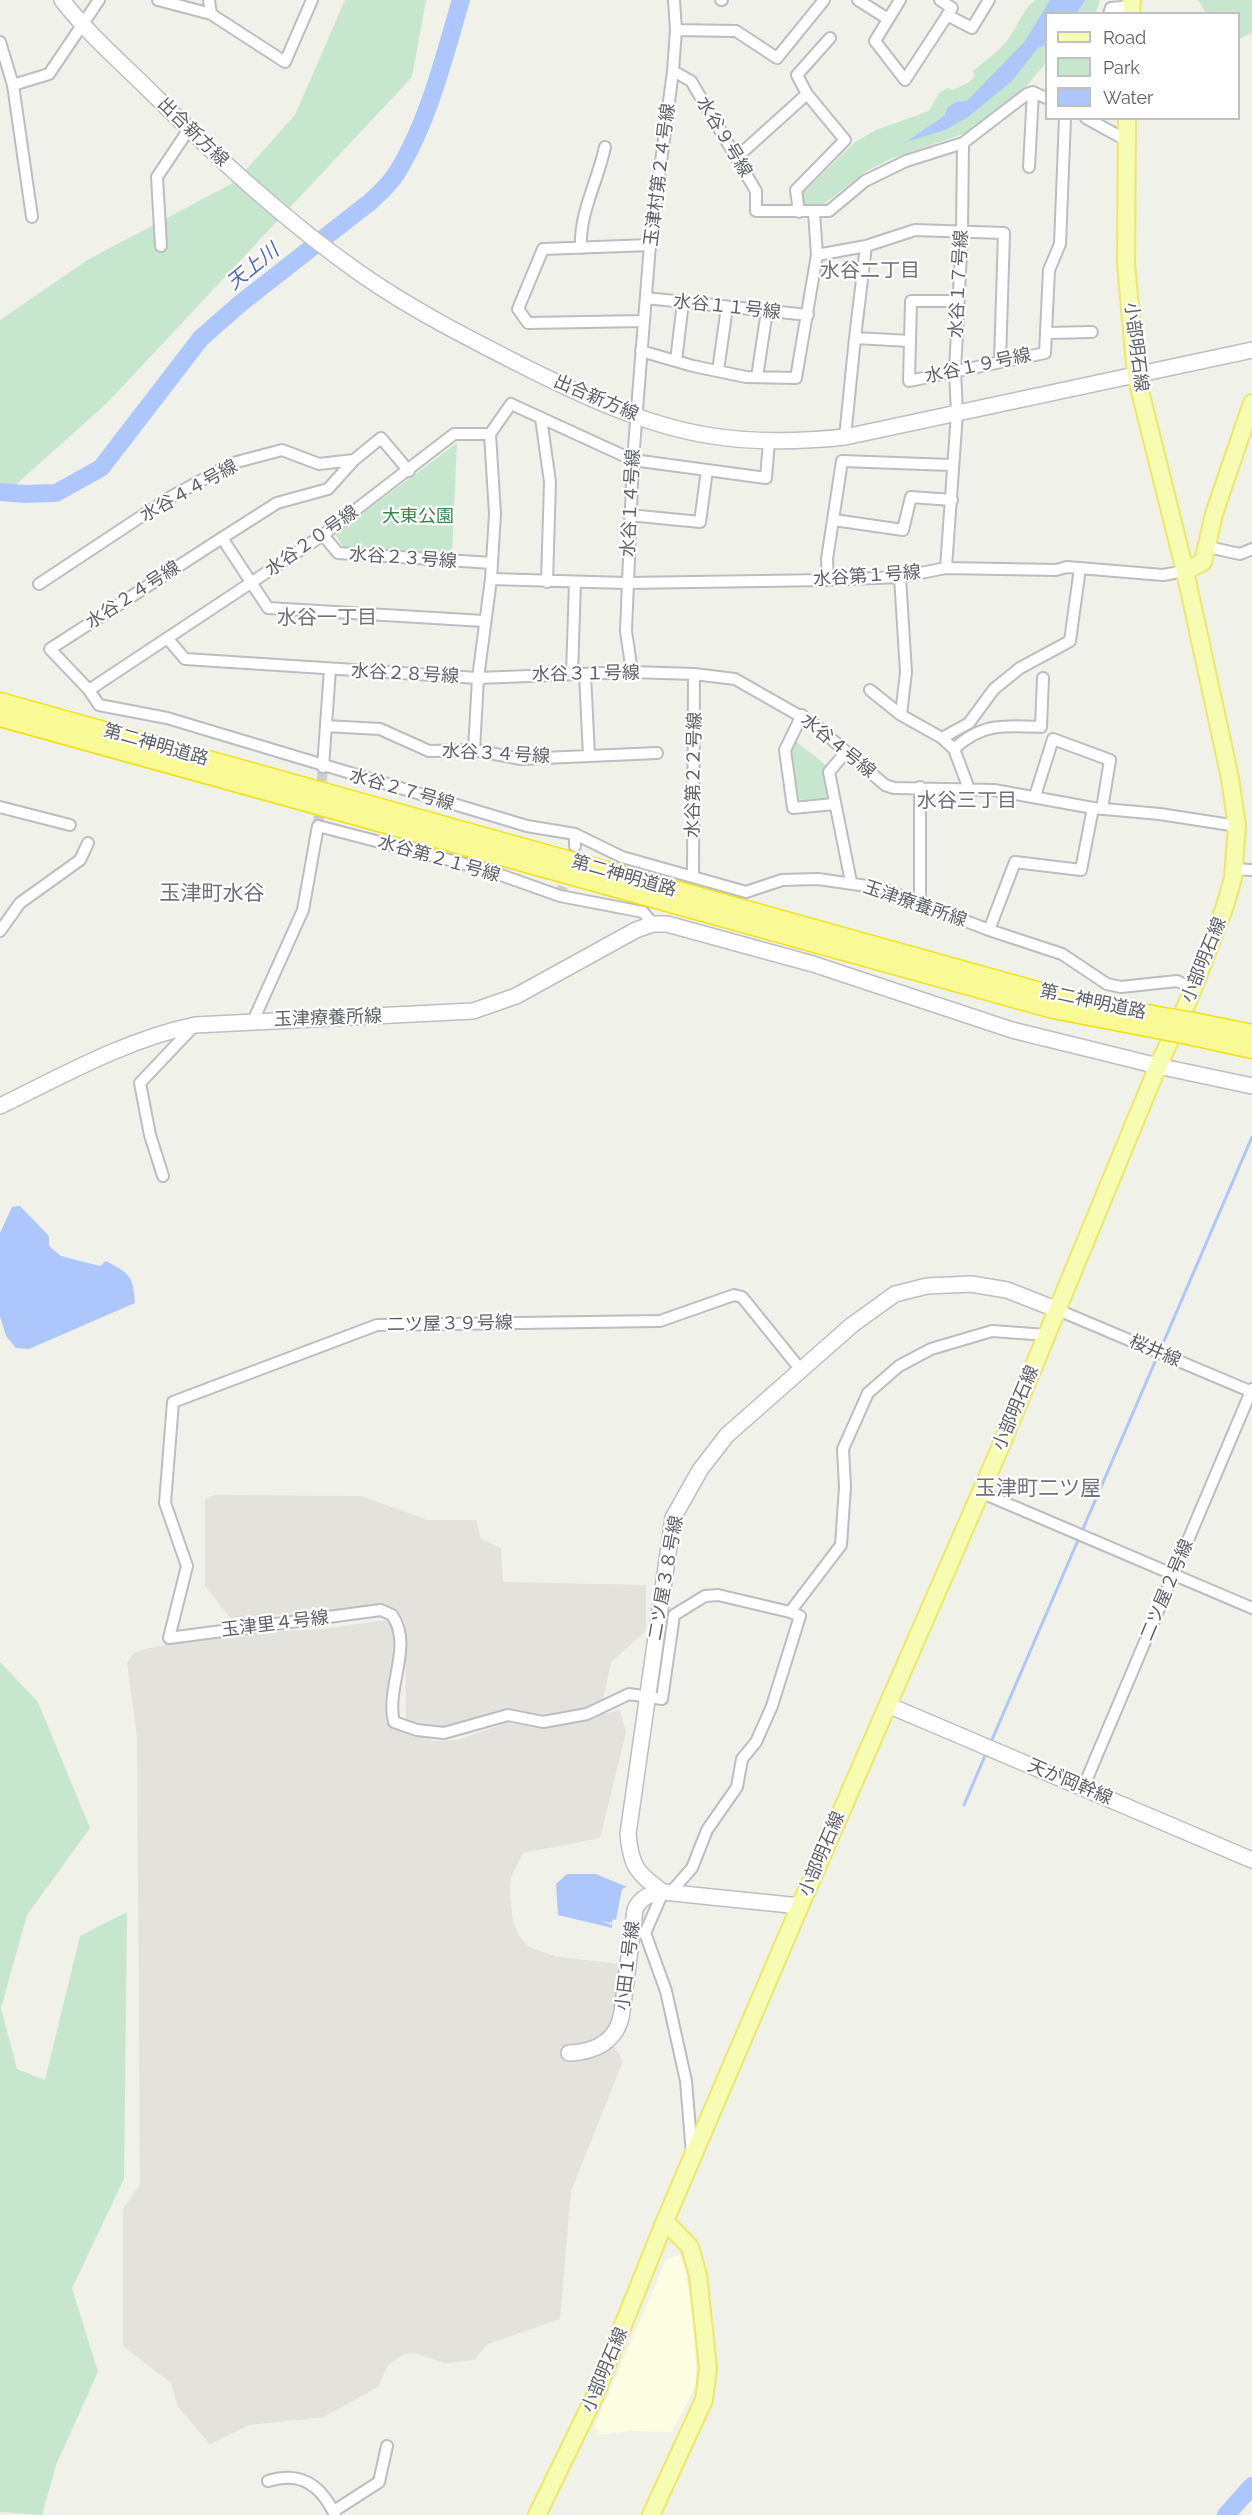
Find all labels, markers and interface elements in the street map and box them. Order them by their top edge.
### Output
legend [1045,12,1240,120]
text: Road [1103,27,1146,48]
text: Park [1103,57,1140,78]
text: Water [1103,87,1153,108]
street label: 出合新方線 [153,93,233,171]
street label: 水谷９号線 [692,93,756,181]
street label: 玉津村第２４号線 [641,102,679,248]
street label: 水谷１７号線 [945,230,973,338]
water label: 天上川 [222,239,284,295]
district label: 水谷二丁目 [820,259,920,283]
street label: 水谷１１号線 [672,291,782,323]
street label: 小部明石線 [1120,301,1152,393]
street label: 水谷１９号線 [923,344,1033,388]
street label: 出合新方線 [550,370,642,426]
street label: 水谷１４号線 [617,449,645,557]
street label: 水谷４４号線 [137,455,241,527]
street label: 水谷２０号線 [262,501,362,581]
park label: 大東公園 [382,506,454,528]
street label: 水谷２３号線 [348,543,458,573]
street label: 水谷２４号線 [82,557,184,633]
street label: 水谷第１号線 [812,561,922,591]
district label: 水谷一丁目 [277,606,377,630]
street label: 水谷２８号線 [351,660,459,688]
street label: 水谷３１号線 [532,662,640,686]
street label: 水谷４号線 [796,709,880,783]
street label: 水谷第２２号線 [682,712,706,838]
street label: 第二神明道路 [101,720,211,770]
street label: 水谷３４号線 [442,740,550,768]
street label: 水谷２７号線 [347,765,457,815]
district label: 水谷三丁目 [917,789,1017,813]
street label: 水谷第２１号線 [375,831,503,887]
street label: 第二神明道路 [569,851,679,901]
street label: 玉津療養所線 [860,876,970,932]
district label: 玉津町水谷 [160,881,264,907]
street label: 小部明石線 [1177,914,1231,1006]
street label: 第二神明道路 [1038,980,1148,1024]
street label: 玉津療養所線 [274,1005,382,1031]
street label: 二ツ屋３９号線 [387,1312,513,1336]
street label: 桜井線 [1126,1331,1184,1371]
street label: 小部明石線 [988,1362,1044,1454]
district label: 玉津町二ツ屋 [975,1476,1101,1502]
street label: 二ツ屋３８号線 [644,1514,688,1642]
street label: 二ツ屋２号線 [1136,1536,1198,1644]
street label: 玉津里４号線 [220,1607,330,1641]
street label: 天が岡幹線 [1024,1754,1116,1810]
street label: 小部明石線 [794,1808,850,1900]
street label: 小田１号線 [612,1920,644,2012]
street label: 小部明石線 [577,2324,633,2416]

